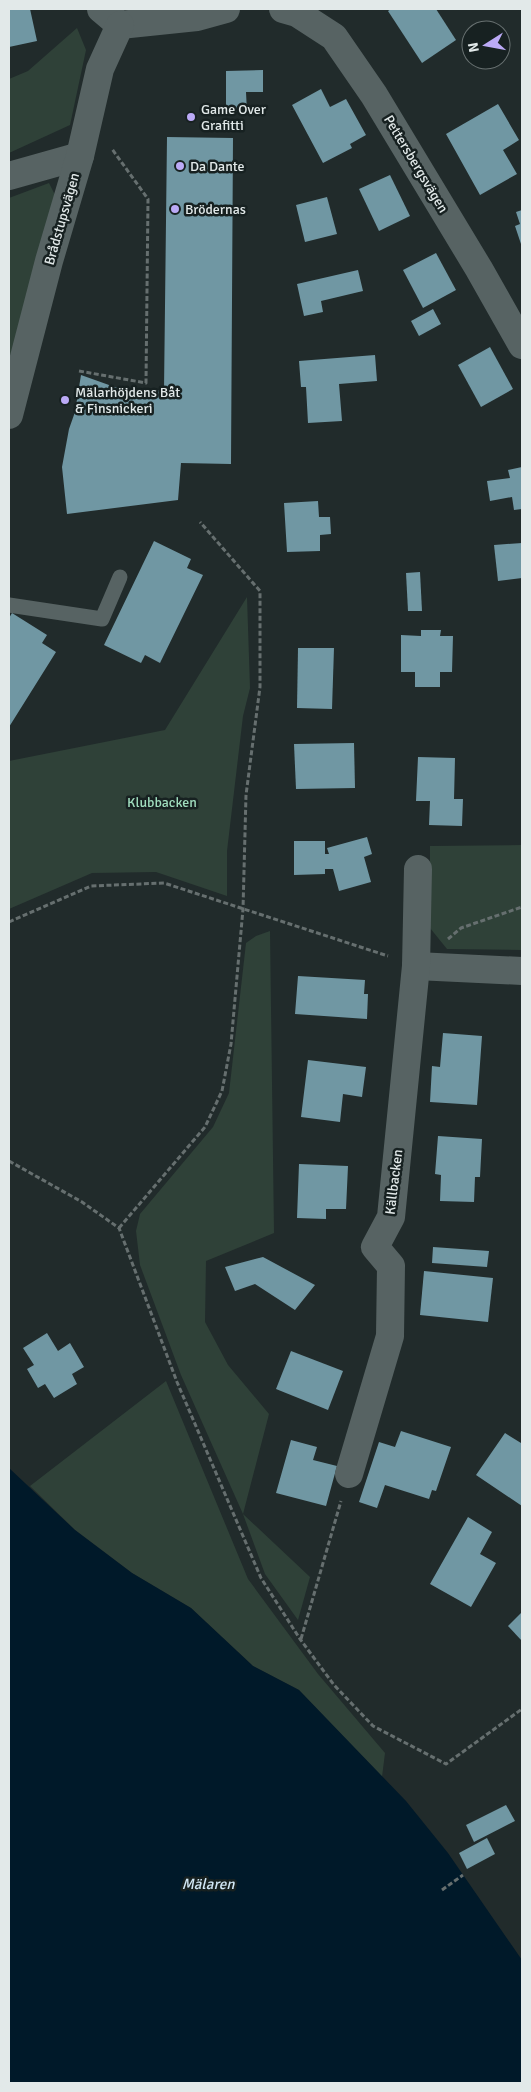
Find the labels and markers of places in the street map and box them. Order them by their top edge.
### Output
place label: Game Over Grafitti [201,101,267,134]
marker: Game Over Grafitti [185,111,197,123]
place label: Da Dante [190,158,245,175]
marker: Da Dante [174,160,186,172]
place label: Brödernas [185,201,246,218]
marker: Brödernas [169,203,181,215]
place label: Mälarhöjdens Båt & Finsnickeri [75,384,180,417]
marker: Mälarhöjdens Båt & Finsnickeri [59,394,71,406]

